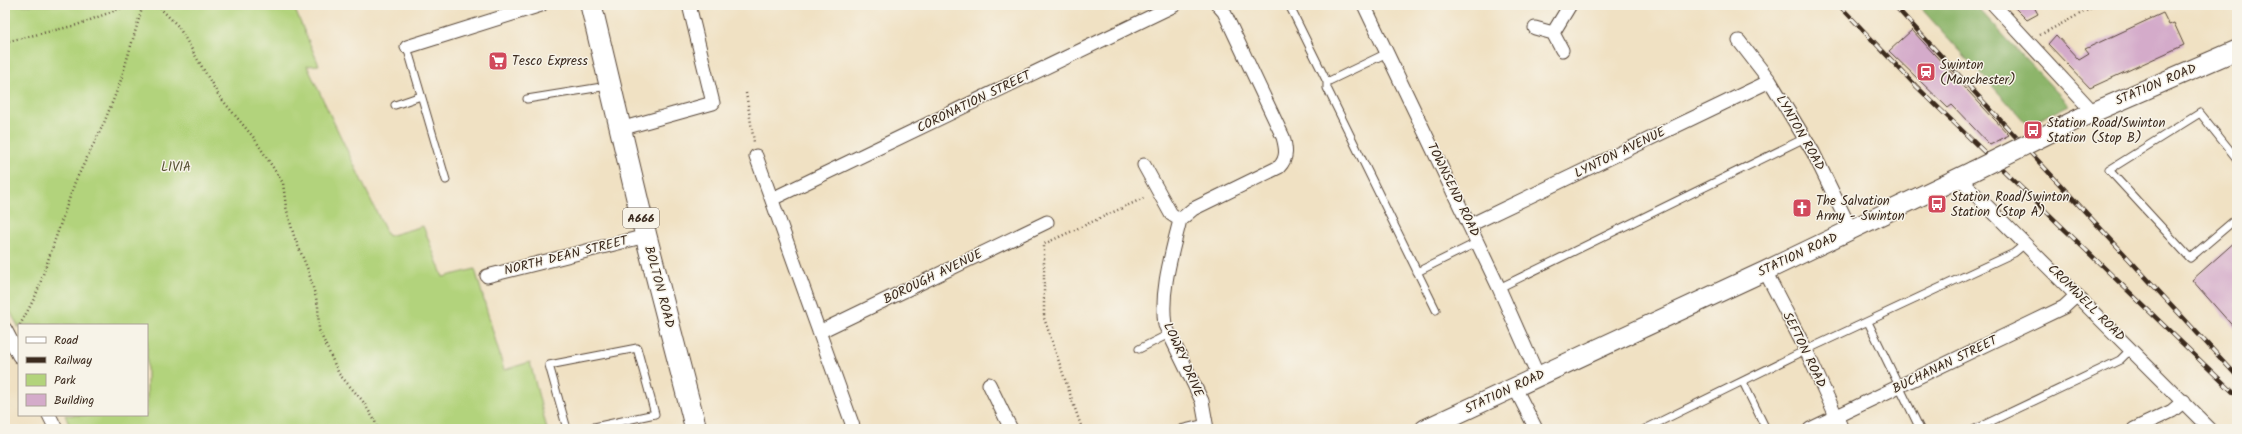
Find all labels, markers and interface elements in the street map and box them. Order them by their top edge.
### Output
supermarket icon: Tesco Express [487,50,509,72]
place label: Tesco Express [512,51,588,72]
place label: Swinton (Manchester) [1940,55,2015,91]
street label: STATION ROAD [2112,58,2200,112]
station icon: Swinton (Manchester) [1915,61,1937,83]
street label: CORONATION STREET [913,65,1036,139]
street label: LYNTON ROAD [1770,91,1830,175]
place label: Station Road/Swinton Station (Stop B) [2047,113,2165,149]
bus stop icon: Station Road/Swinton Station (Stop B) [2022,119,2044,141]
street label: LYNTON AVENUE [1571,122,1669,184]
street label: TOWNSEND ROAD [1421,139,1485,241]
park label: LIVIA [161,157,191,178]
place label: Station Road/Swinton Station (Stop A) [1951,187,2069,223]
place label: The Salvation Army - Swinton [1816,191,1905,227]
bus stop icon: Station Road/Swinton Station (Stop A) [1926,193,1948,215]
church icon: The Salvation Army - Swinton [1791,197,1813,219]
road number: A666 [623,208,659,228]
street label: STATION ROAD [1754,227,1842,283]
street label: NORTH DEAN STREET [502,230,631,282]
street label: BOLTON ROAD [638,244,680,330]
street label: BOROUGH AVENUE [880,244,987,310]
street label: CROMWELL ROAD [2042,259,2130,347]
street label: SEFTON ROAD [1777,308,1831,392]
street label: LOWRY DRIVE [1157,319,1209,401]
legend [18,324,148,416]
street label: BUCHANAN STREET [1889,330,2002,400]
text: Road [54,331,79,350]
text: Railway [54,351,92,370]
street label: STATION ROAD [1461,364,1549,420]
text: Park [54,371,76,390]
text: Building [54,391,94,410]

